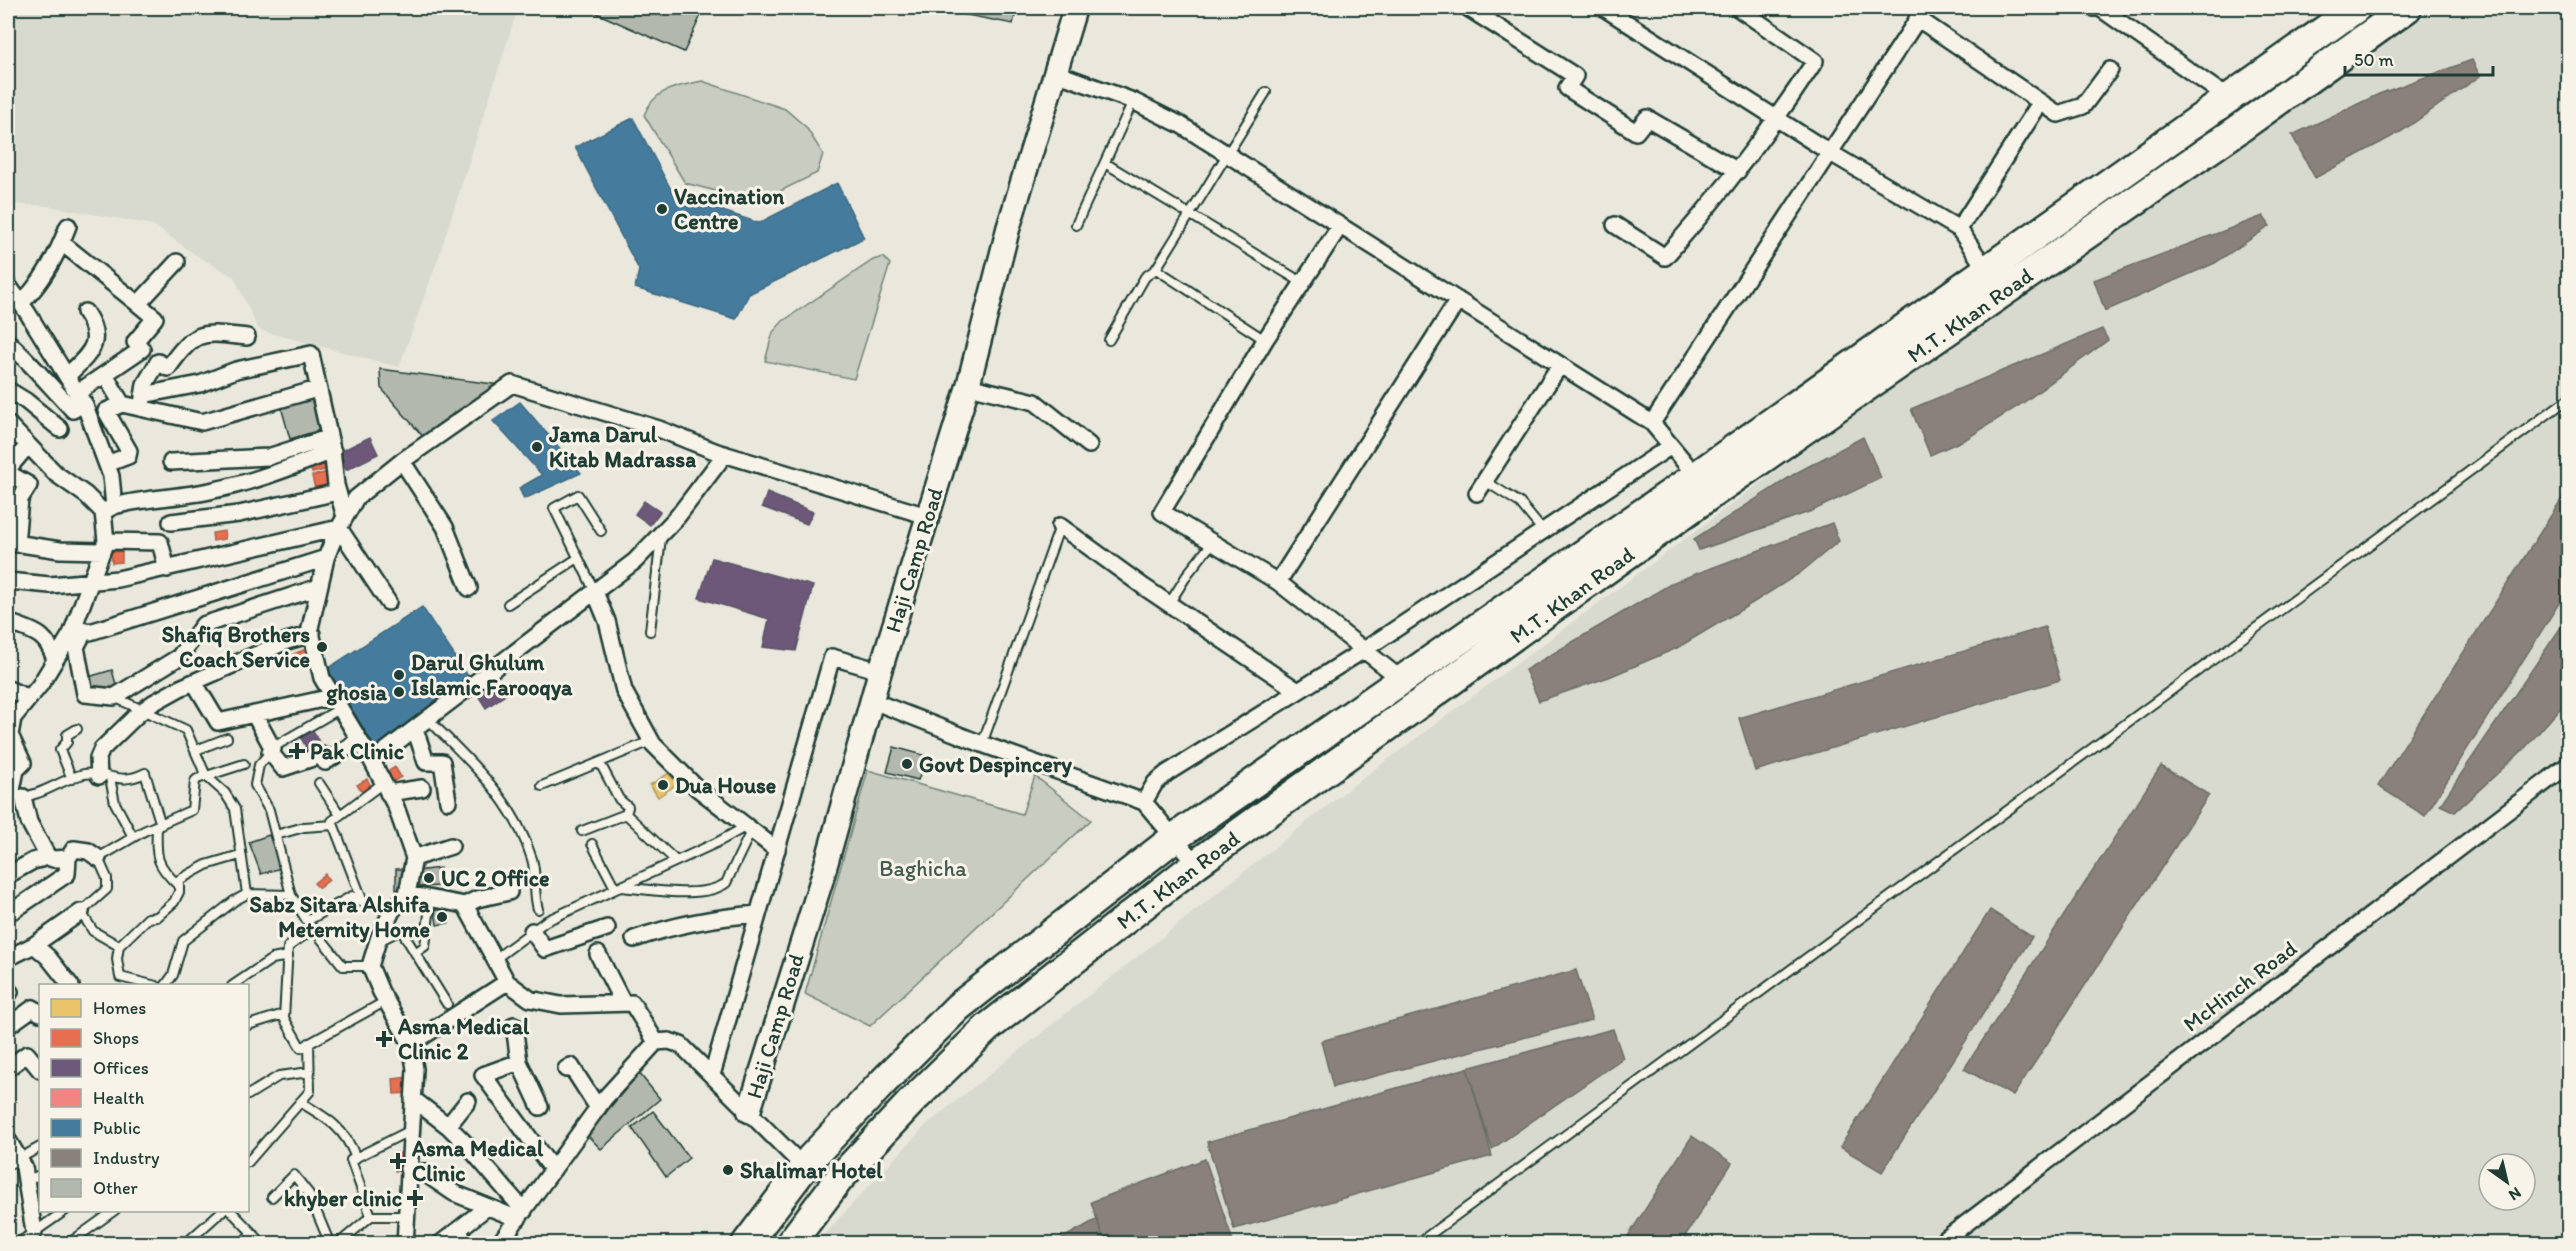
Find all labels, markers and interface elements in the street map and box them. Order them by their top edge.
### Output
scale bar [2345,39,2494,77]
text: 50 m [2354,49,2394,71]
place label: Vaccination Centre [674,183,784,235]
marker: Vaccination Centre [655,202,669,216]
street label: M.T. Khan Road [1902,262,2038,368]
place label: Jama Darul Kitab Madrassa [548,421,696,473]
marker: Jama Darul Kitab Madrassa [530,440,544,454]
street label: Haji Camp Road [879,484,949,636]
street label: M.T. Khan Road [1504,541,1640,649]
place label: Shafiq Brothers Coach Service [162,621,310,673]
marker: Shafiq Brothers Coach Service [315,640,329,654]
place label: Darul Ghulum Islamic Farooqya [411,649,573,701]
marker: Darul Ghulum Islamic Farooqya [392,668,406,682]
place label: ghosia [326,679,388,706]
marker: ghosia [392,685,406,699]
place label: Pak Clinic [310,738,405,765]
marker: Pak Clinic [288,742,306,760]
place label: Govt Despincery [919,751,1073,778]
marker: Govt Despincery [900,757,914,771]
place label: Dua House [675,772,776,799]
marker: Dua House [656,778,670,792]
street label: M.T. Khan Road [1111,825,1245,935]
park label: Baghicha [879,855,967,882]
place label: UC 2 Office [441,865,550,892]
marker: UC 2 Office [422,871,436,885]
place label: Sabz Sitara Alshifa Meternity Home [250,891,431,943]
marker: Sabz Sitara Alshifa Meternity Home [435,910,449,924]
street label: McHinch Road [2178,934,2302,1037]
street label: Haji Camp Road [740,950,810,1102]
legend [39,984,249,1212]
text: Homes [93,997,146,1019]
place label: Asma Medical Clinic 2 [397,1013,530,1065]
text: Shops [93,1027,139,1049]
marker: Asma Medical Clinic 2 [375,1030,393,1048]
text: Offices [93,1057,149,1079]
text: Health [93,1087,145,1109]
text: Public [93,1117,141,1139]
place label: Asma Medical Clinic [411,1135,544,1187]
text: Industry [93,1147,160,1169]
marker: Asma Medical Clinic [389,1152,407,1170]
north arrow [2477,1152,2537,1212]
place label: Shalimar Hotel [740,1157,883,1184]
marker: Shalimar Hotel [721,1163,735,1177]
text: Other [93,1177,139,1199]
text: N [2505,1183,2525,1205]
place label: khyber clinic [284,1185,403,1212]
marker: khyber clinic [406,1189,424,1207]

